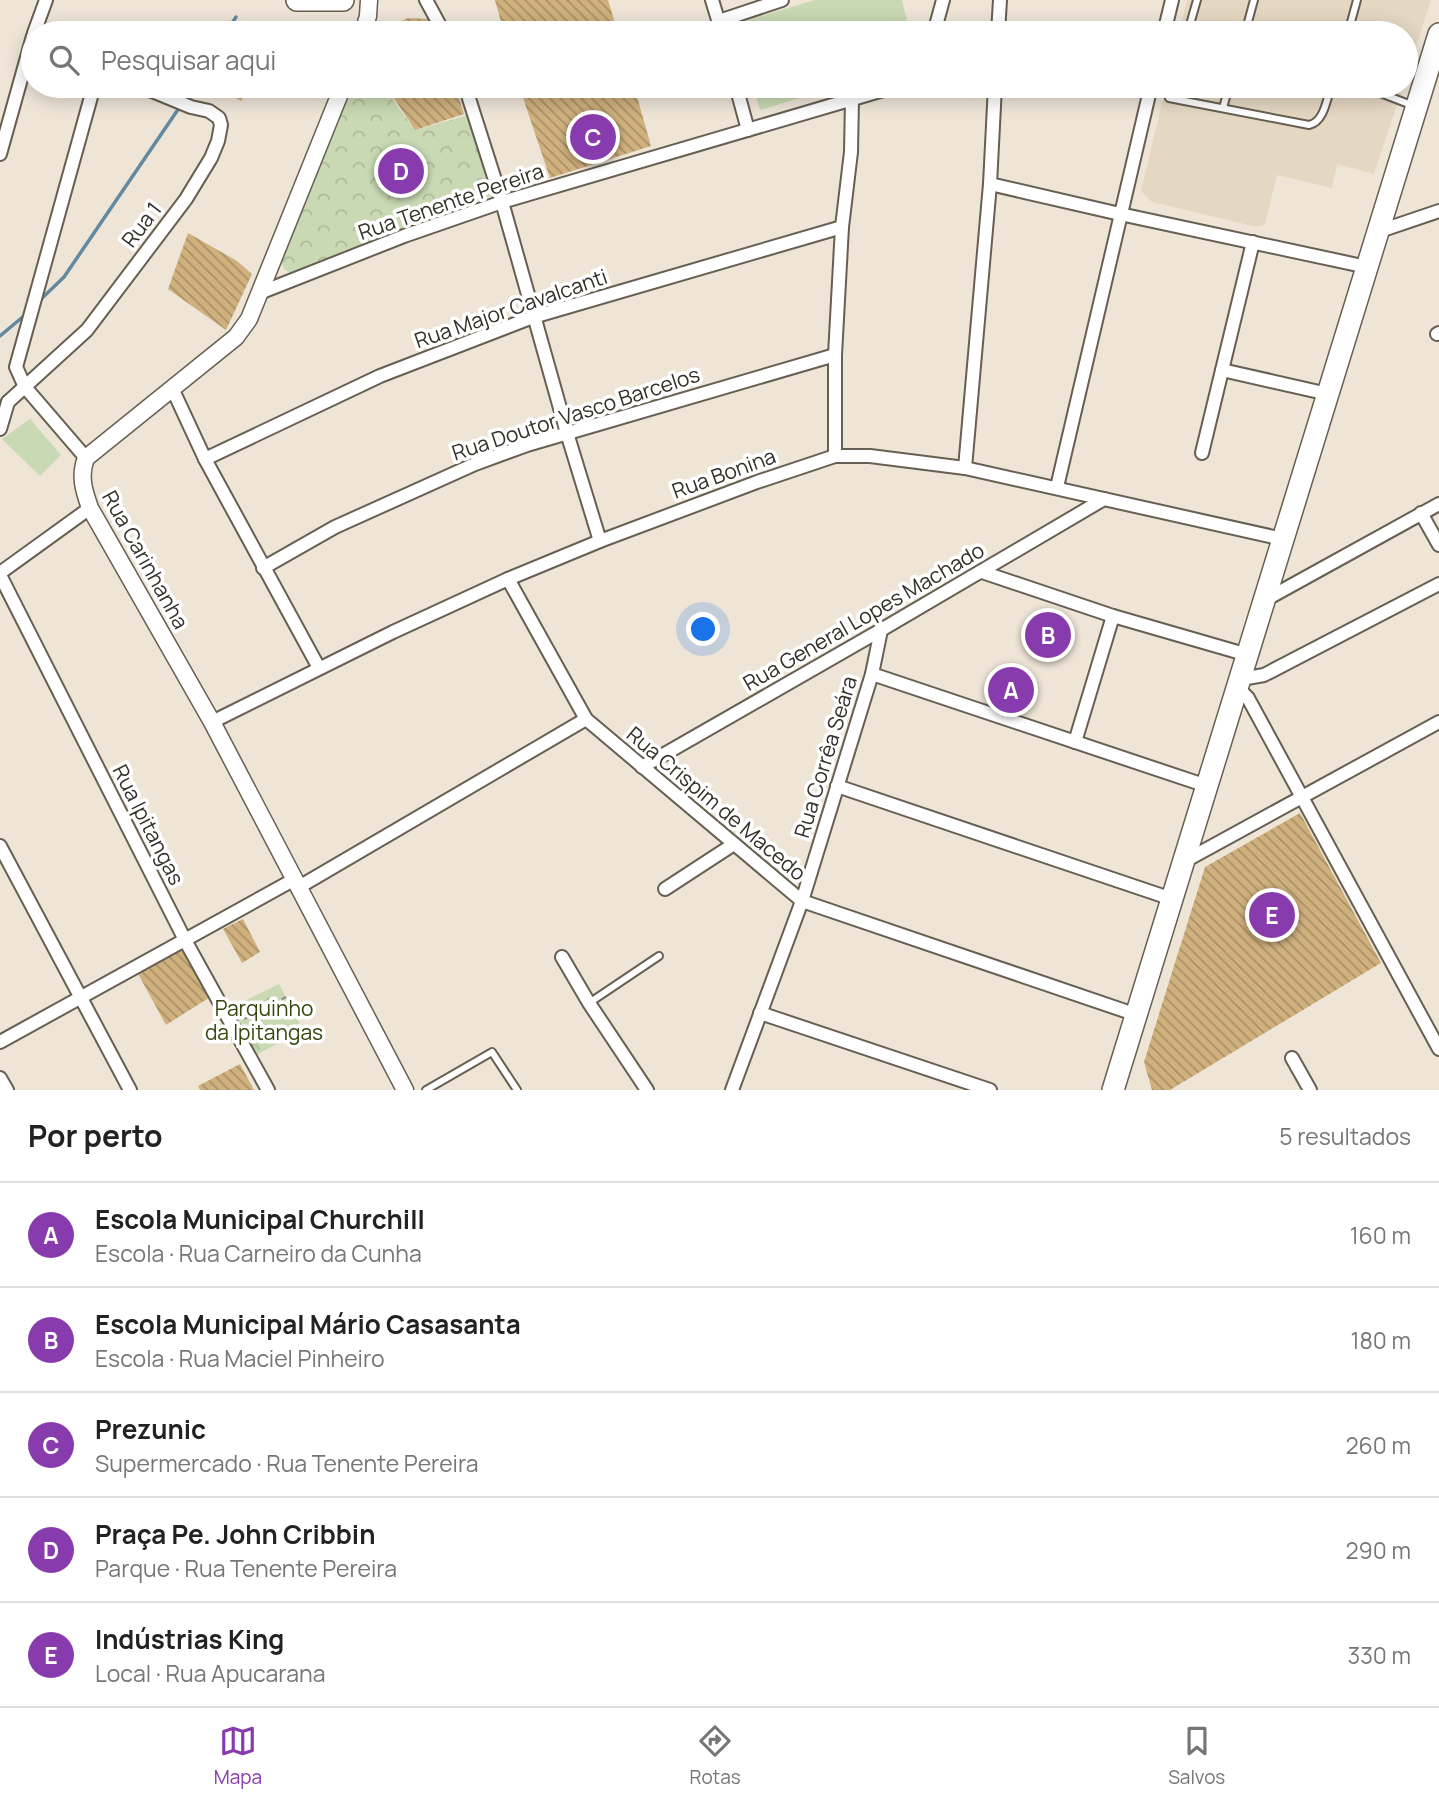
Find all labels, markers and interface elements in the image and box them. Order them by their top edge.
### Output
search box [21,21,1418,98]
icon: search [45,41,83,79]
text: Pesquisar aqui [101,42,276,78]
pin: C [570,111,616,163]
pin: D [378,145,424,197]
street label: Rua Tenente Pereira [354,156,547,246]
street label: Rua 1 [115,196,167,253]
street label: Rua Major Cavalcanti [411,262,611,354]
street label: Rua Doutor Vasco Barcelos [448,360,703,466]
street label: Rua Bonina [668,441,779,505]
street label: Rua Carinhanha [96,485,195,634]
street label: Rua General Lopes Machado [738,536,989,697]
pin: B [1025,609,1071,661]
your location [686,612,720,646]
pin: A [988,664,1034,716]
street label: Rua Corrêa Seára [787,672,863,841]
street label: Rua Crispim de Macedo [621,720,812,887]
street label: Rua Ipitangas [107,760,191,889]
pin: E [1249,889,1295,941]
park label: Parquinho da Ipitangas [205,994,323,1046]
text: Por perto [28,1115,163,1156]
text: 5 resultados [1279,1120,1411,1152]
text: Escola Municipal Churchill [95,1201,425,1237]
text: A [43,1219,59,1251]
text: 160 m [1350,1219,1411,1251]
text: Escola · Rua Carneiro da Cunha [95,1237,422,1269]
text: Escola Municipal Mário Casasanta [95,1306,521,1342]
text: B [44,1324,58,1356]
text: 180 m [1351,1324,1411,1356]
text: Escola · Rua Maciel Pinheiro [95,1342,385,1374]
text: Prezunic [95,1411,206,1447]
text: C [43,1429,60,1461]
text: 260 m [1345,1429,1411,1461]
text: Supermercado · Rua Tenente Pereira [95,1447,479,1479]
text: Praça Pe. John Cribbin [95,1516,375,1552]
text: D [43,1534,59,1566]
text: 290 m [1345,1534,1411,1566]
text: Parque · Rua Tenente Pereira [95,1552,397,1584]
text: Indústrias King [95,1621,284,1657]
text: E [44,1639,58,1671]
text: 330 m [1347,1639,1411,1671]
text: Local · Rua Apucarana [95,1657,325,1689]
tab: Mapa [214,1722,262,1790]
tab: Rotas [689,1722,741,1790]
tab: Salvos [1168,1722,1225,1790]

